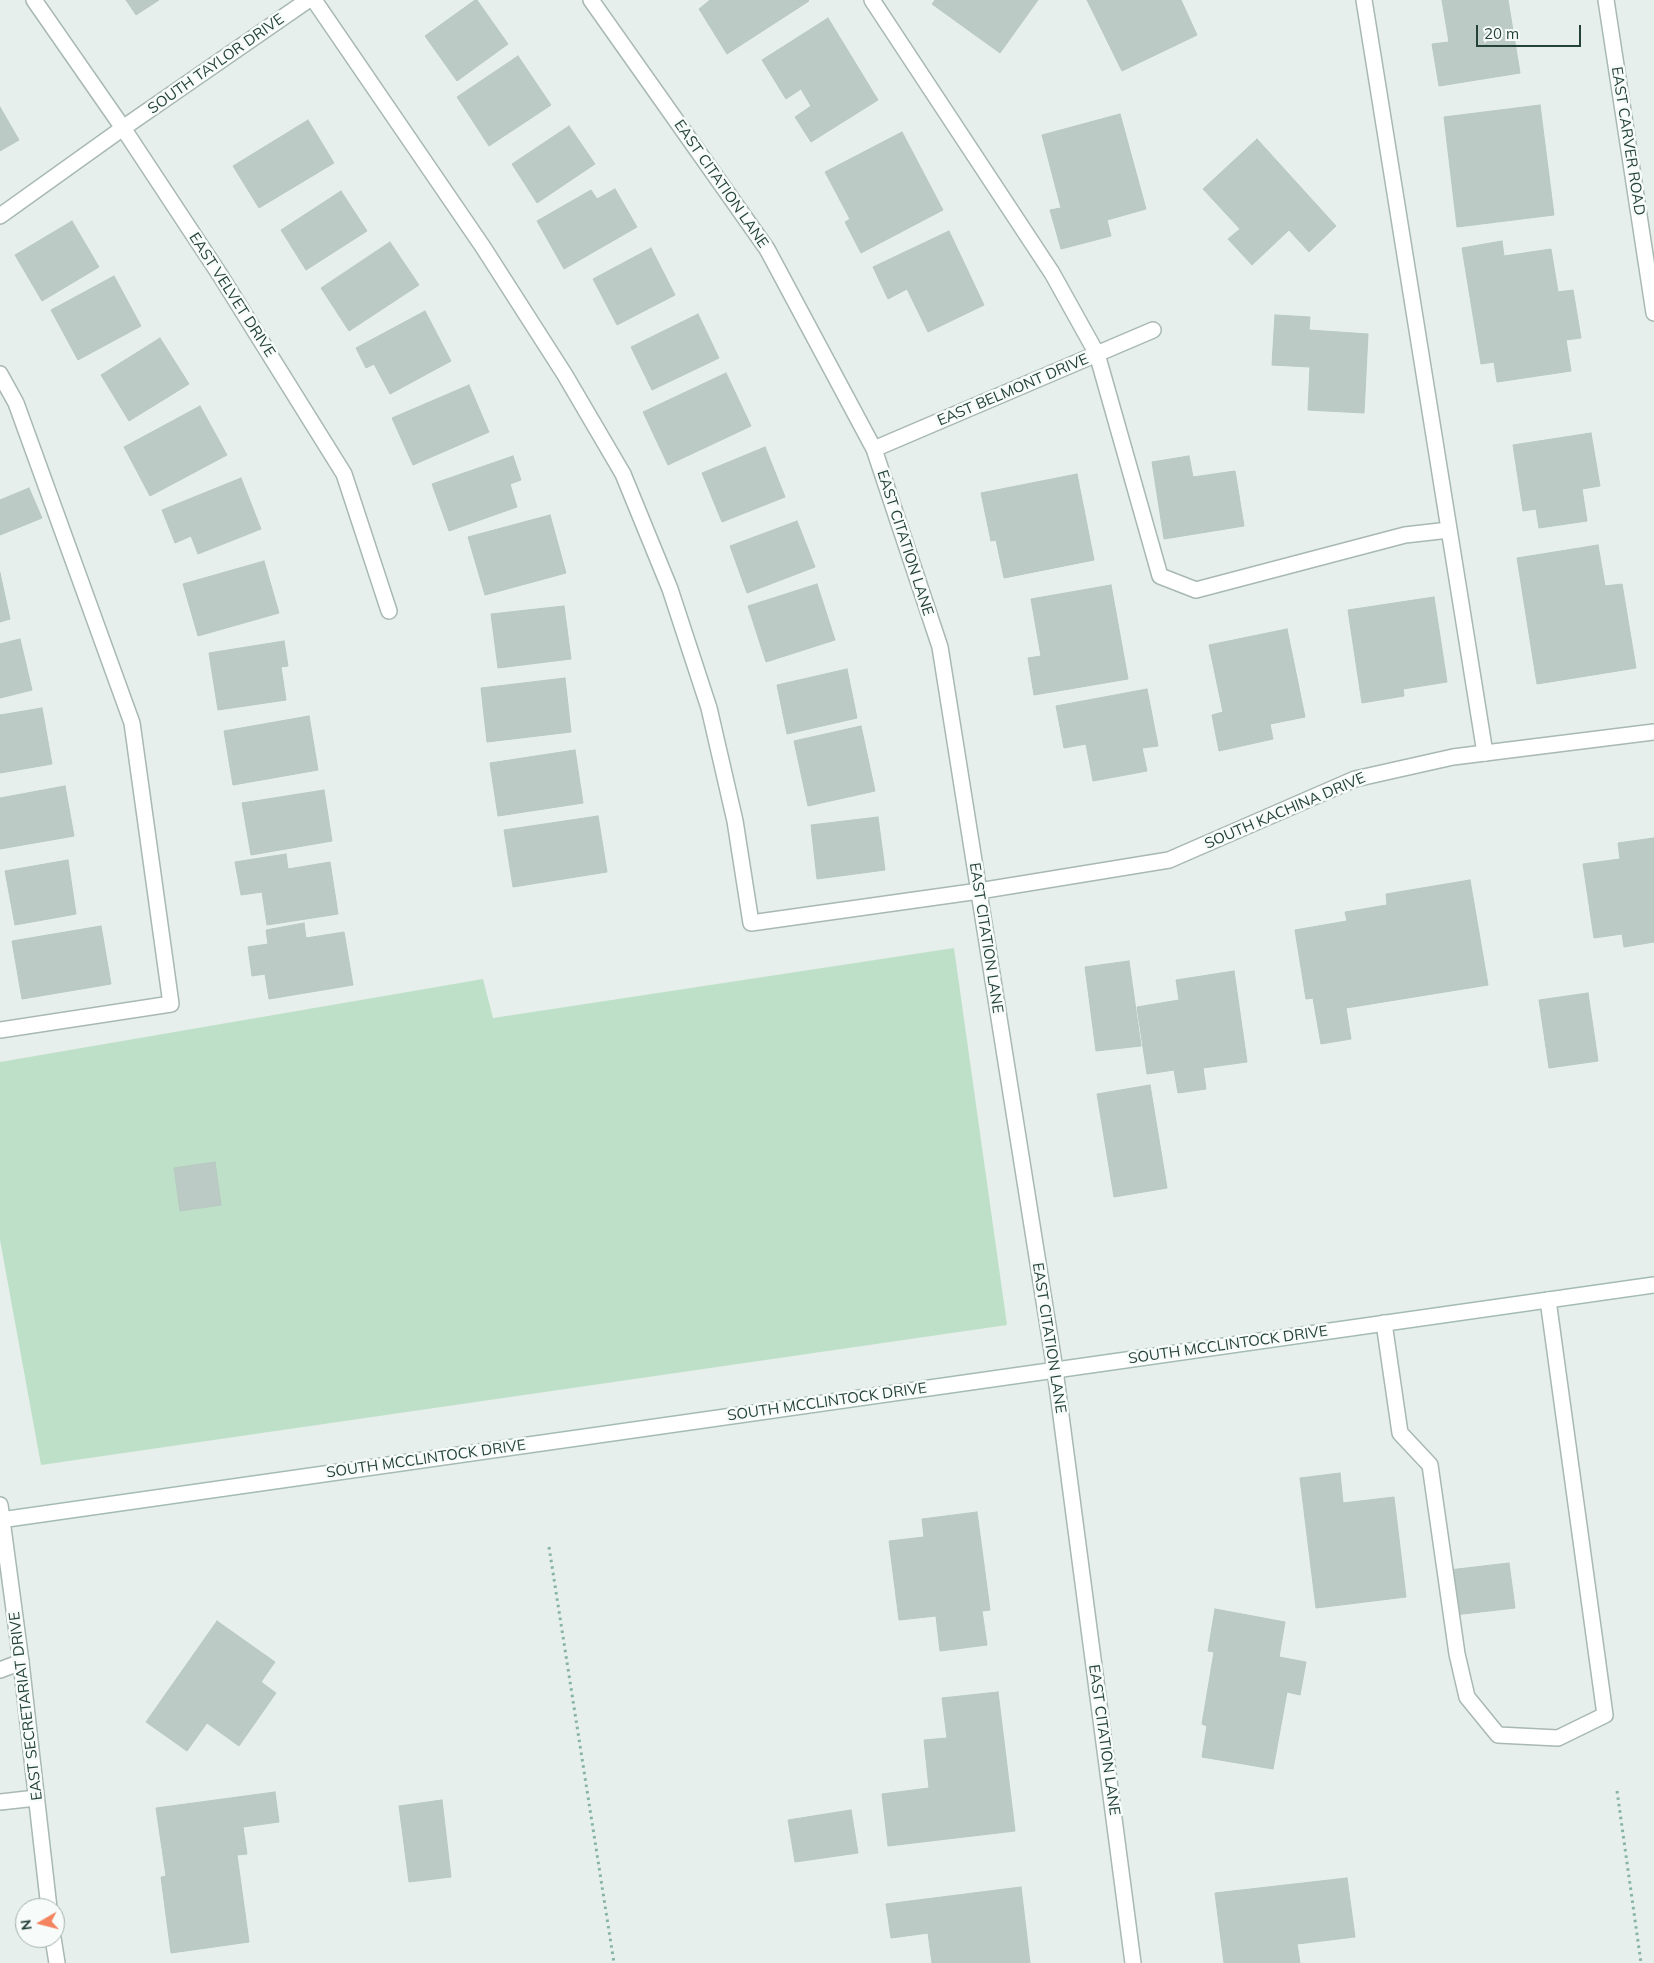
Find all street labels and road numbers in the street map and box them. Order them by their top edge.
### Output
street label: SOUTH TAYLOR DRIVE [145,10,287,118]
street label: EAST CARVER ROAD [1607,65,1649,217]
street label: EAST CITATION LANE [670,117,772,251]
street label: EAST VELVET DRIVE [185,230,279,360]
street label: EAST BELMONT DRIVE [935,350,1091,430]
street label: EAST CITATION LANE [873,468,937,618]
street label: SOUTH KACHINA DRIVE [1202,769,1368,853]
street label: EAST CITATION LANE [965,861,1007,1015]
street label: EAST CITATION LANE [1028,1261,1070,1415]
street label: SOUTH MCCLINTOCK DRIVE [1127,1322,1329,1368]
street label: SOUTH MCCLINTOCK DRIVE [726,1379,928,1425]
street label: SOUTH MCCLINTOCK DRIVE [325,1436,527,1482]
street label: EAST SECRETARIAT DRIVE [5,1611,47,1801]
street label: EAST CITATION LANE [1085,1663,1123,1817]

